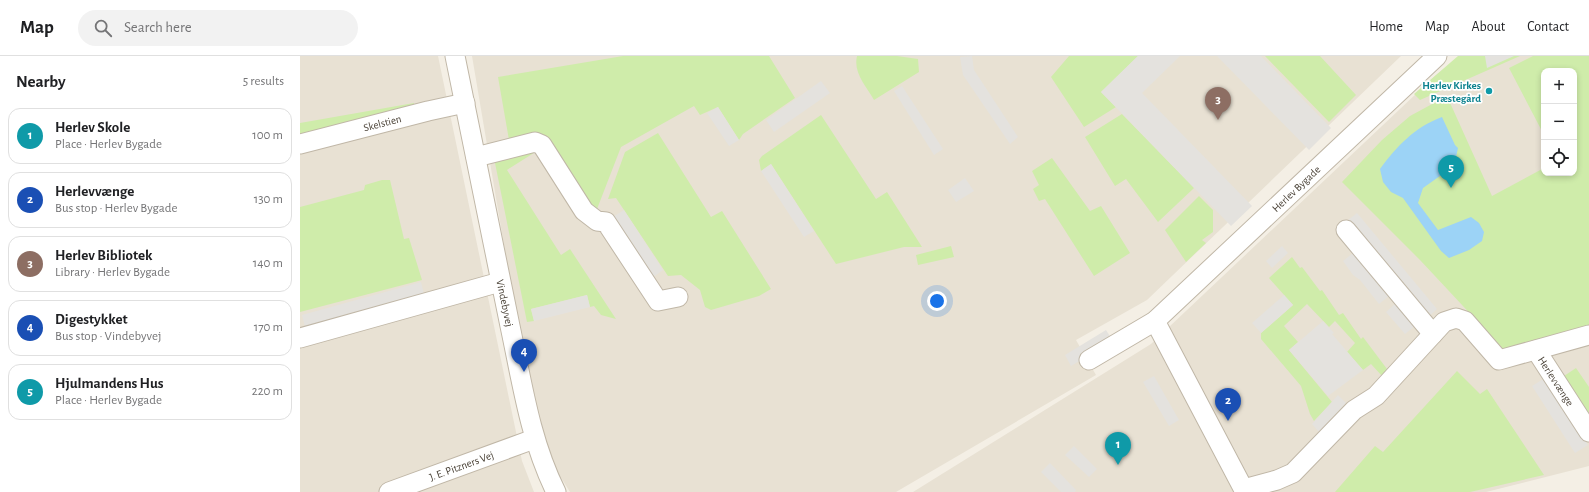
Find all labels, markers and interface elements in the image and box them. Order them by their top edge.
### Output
search box [78,10,358,46]
icon: search [92,17,114,39]
text: Map [20,18,54,37]
text: Search here [124,20,192,35]
text: Home [1369,20,1403,34]
text: Map [1425,20,1449,34]
text: About [1471,20,1505,34]
text: Contact [1527,20,1569,34]
map controls [1541,68,1577,176]
button: + [1541,68,1577,104]
text: Nearby [16,73,66,90]
text: 5 results [243,75,284,88]
place label: Herlev Kirkes Præstegård [1422,80,1481,104]
marker: Herlev Kirkes Præstegård [1484,86,1494,96]
pin: 3 [1205,87,1231,120]
button: − [1541,104,1577,140]
street label: Skelstien [362,113,403,133]
text: Herlev Skole [55,120,130,135]
text: 1 [28,129,32,142]
text: 100 m [252,129,283,142]
text: Place · Herlev Bygade [55,138,162,151]
button: locate [1541,140,1577,176]
pin: 5 [1438,155,1464,188]
street label: Herlev Bygade [1270,164,1322,214]
text: Herlevvænge [55,184,134,199]
text: 2 [27,193,33,206]
text: 130 m [254,193,283,206]
text: Bus stop · Herlev Bygade [55,202,177,215]
text: Herlev Bibliotek [55,248,152,263]
text: 3 [27,257,33,270]
text: 140 m [253,257,283,270]
text: Library · Herlev Bygade [55,266,170,279]
street label: Vindebyvej [494,278,515,328]
your location [927,291,947,311]
text: Digestykket [55,312,128,327]
text: 4 [27,321,33,334]
text: 170 m [254,321,283,334]
text: Bus stop · Vindebyvej [55,330,161,343]
pin: 4 [511,339,537,372]
street label: Herlevvænge [1536,355,1576,408]
text: Hjulmandens Hus [55,376,163,391]
text: 5 [27,385,33,398]
text: 220 m [252,385,283,398]
pin: 2 [1215,388,1241,421]
text: Place · Herlev Bygade [55,394,162,407]
pin: 1 [1105,432,1131,465]
street label: J. E. Pitzners Vej [428,449,495,483]

